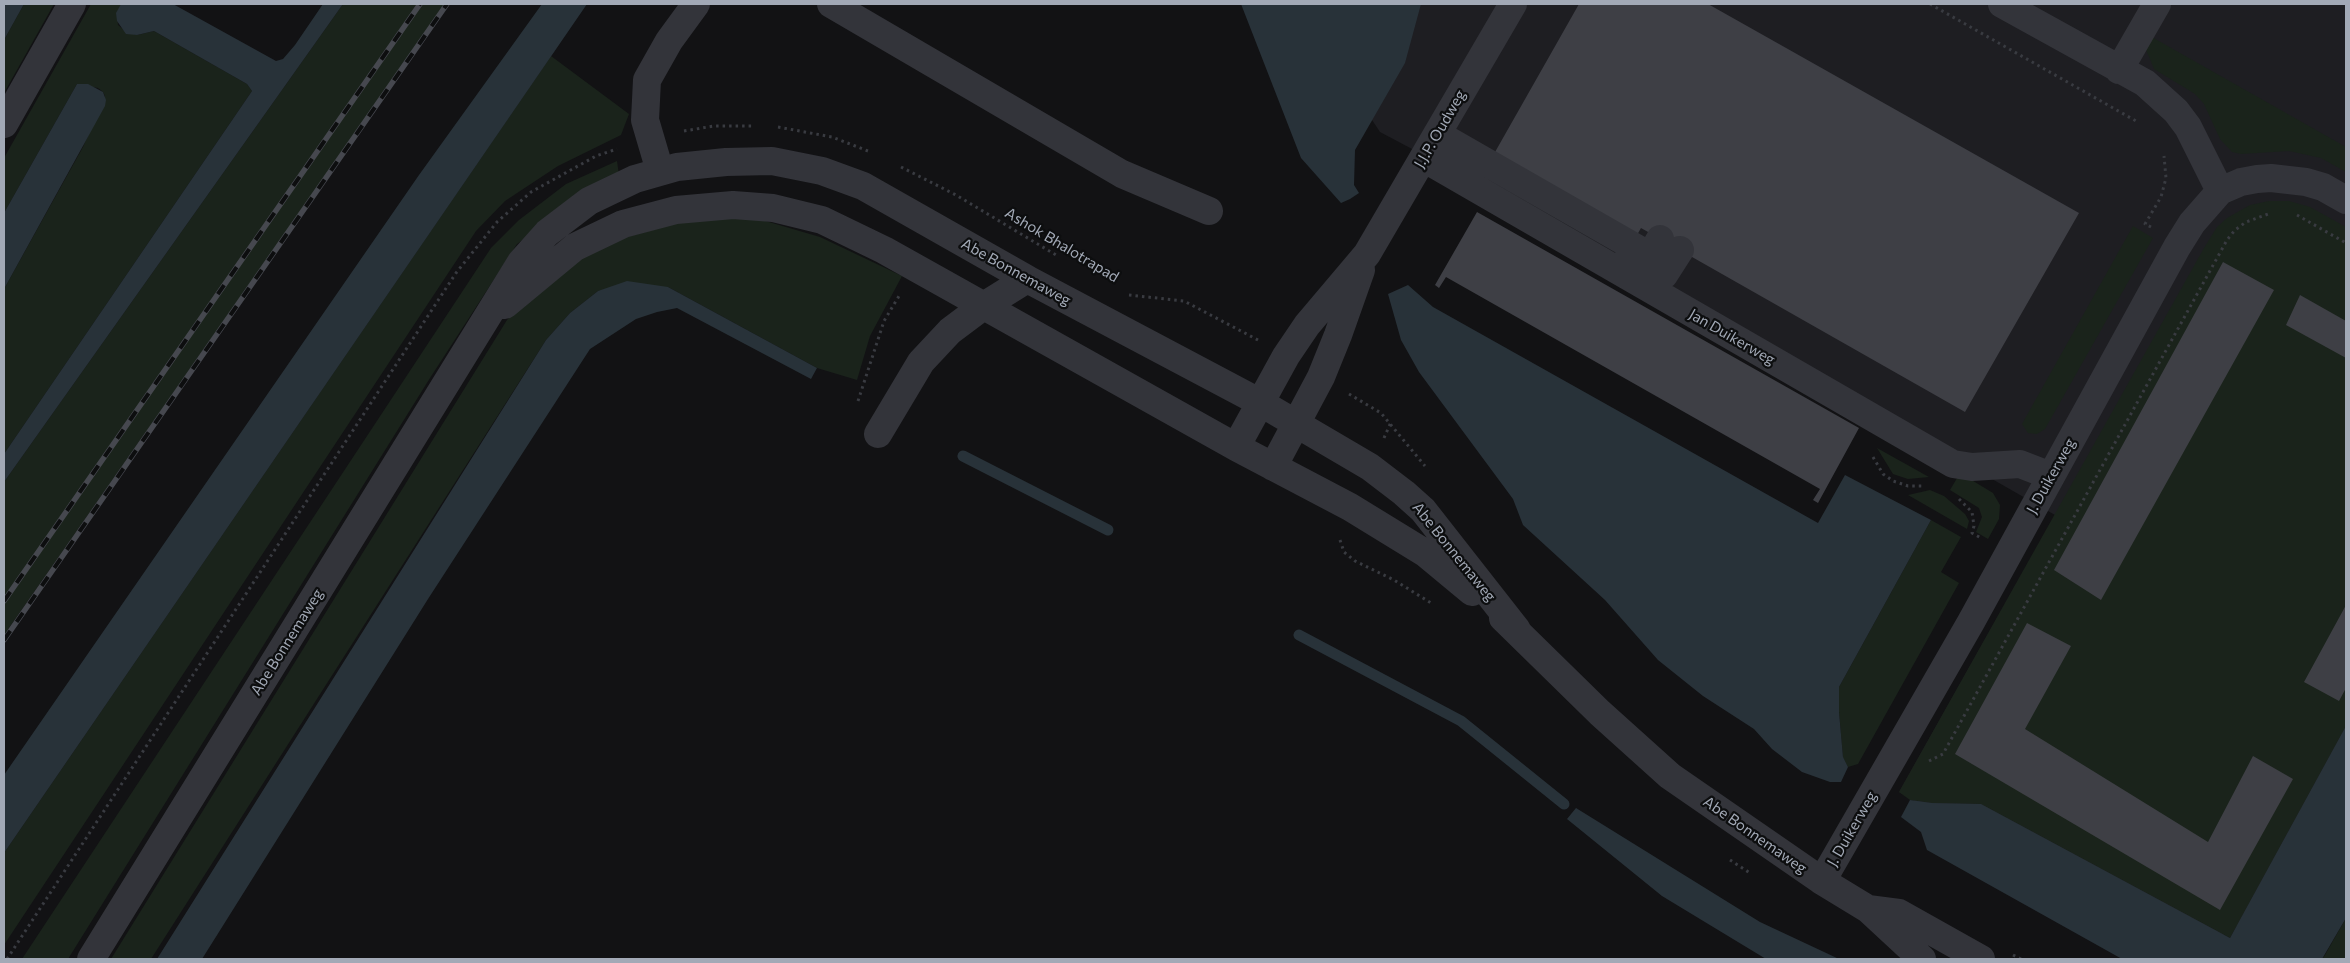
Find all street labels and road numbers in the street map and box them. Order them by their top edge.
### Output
street label: J.J.P. Oudweg [1410,87,1470,171]
street label: Ashok Bhalotrapad [1002,204,1122,286]
street label: Abe Bonnemaweg [958,234,1074,310]
street label: Jan Duikerweg [1686,305,1778,369]
street label: J. Duikerweg [2023,435,2079,517]
street label: Abe Bonnemaweg [1409,499,1499,605]
street label: Abe Bonnemaweg [247,585,327,699]
street label: J. Duikerweg [1823,788,1881,870]
street label: Abe Bonnemaweg [1700,793,1810,877]

